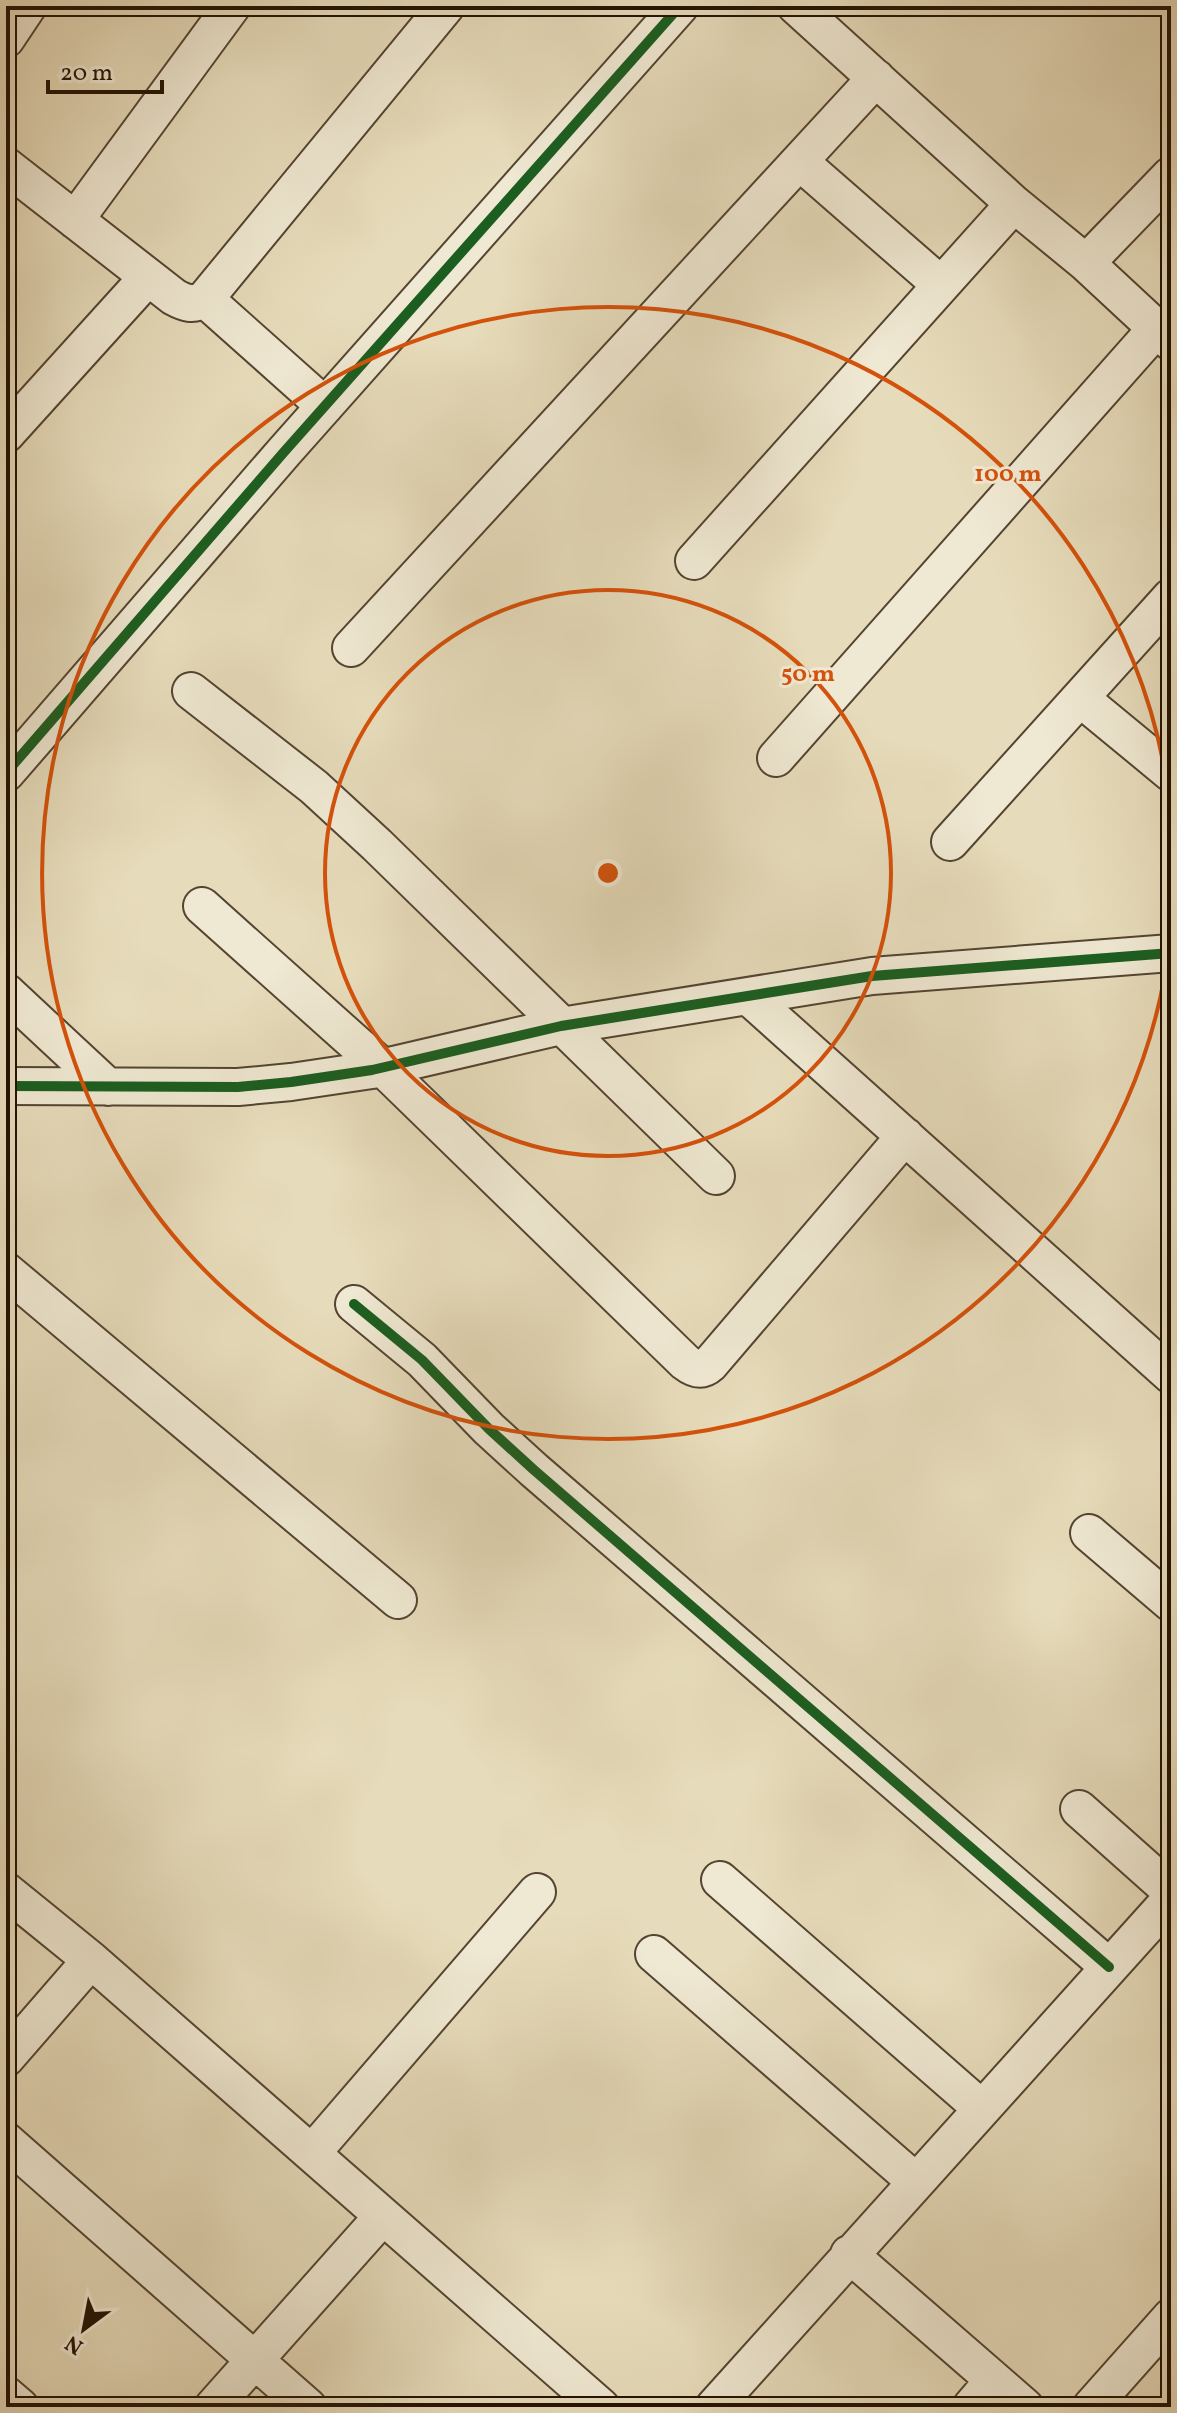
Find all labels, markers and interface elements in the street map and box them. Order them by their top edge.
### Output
scale bar [48,44,162,94]
text: 20 m [60,57,113,91]
text: 100 m [974,458,1042,492]
text: 50 m [781,658,835,692]
centre of rings [594,859,622,887]
north arrow [44,2289,124,2369]
text: N [60,2326,90,2361]

